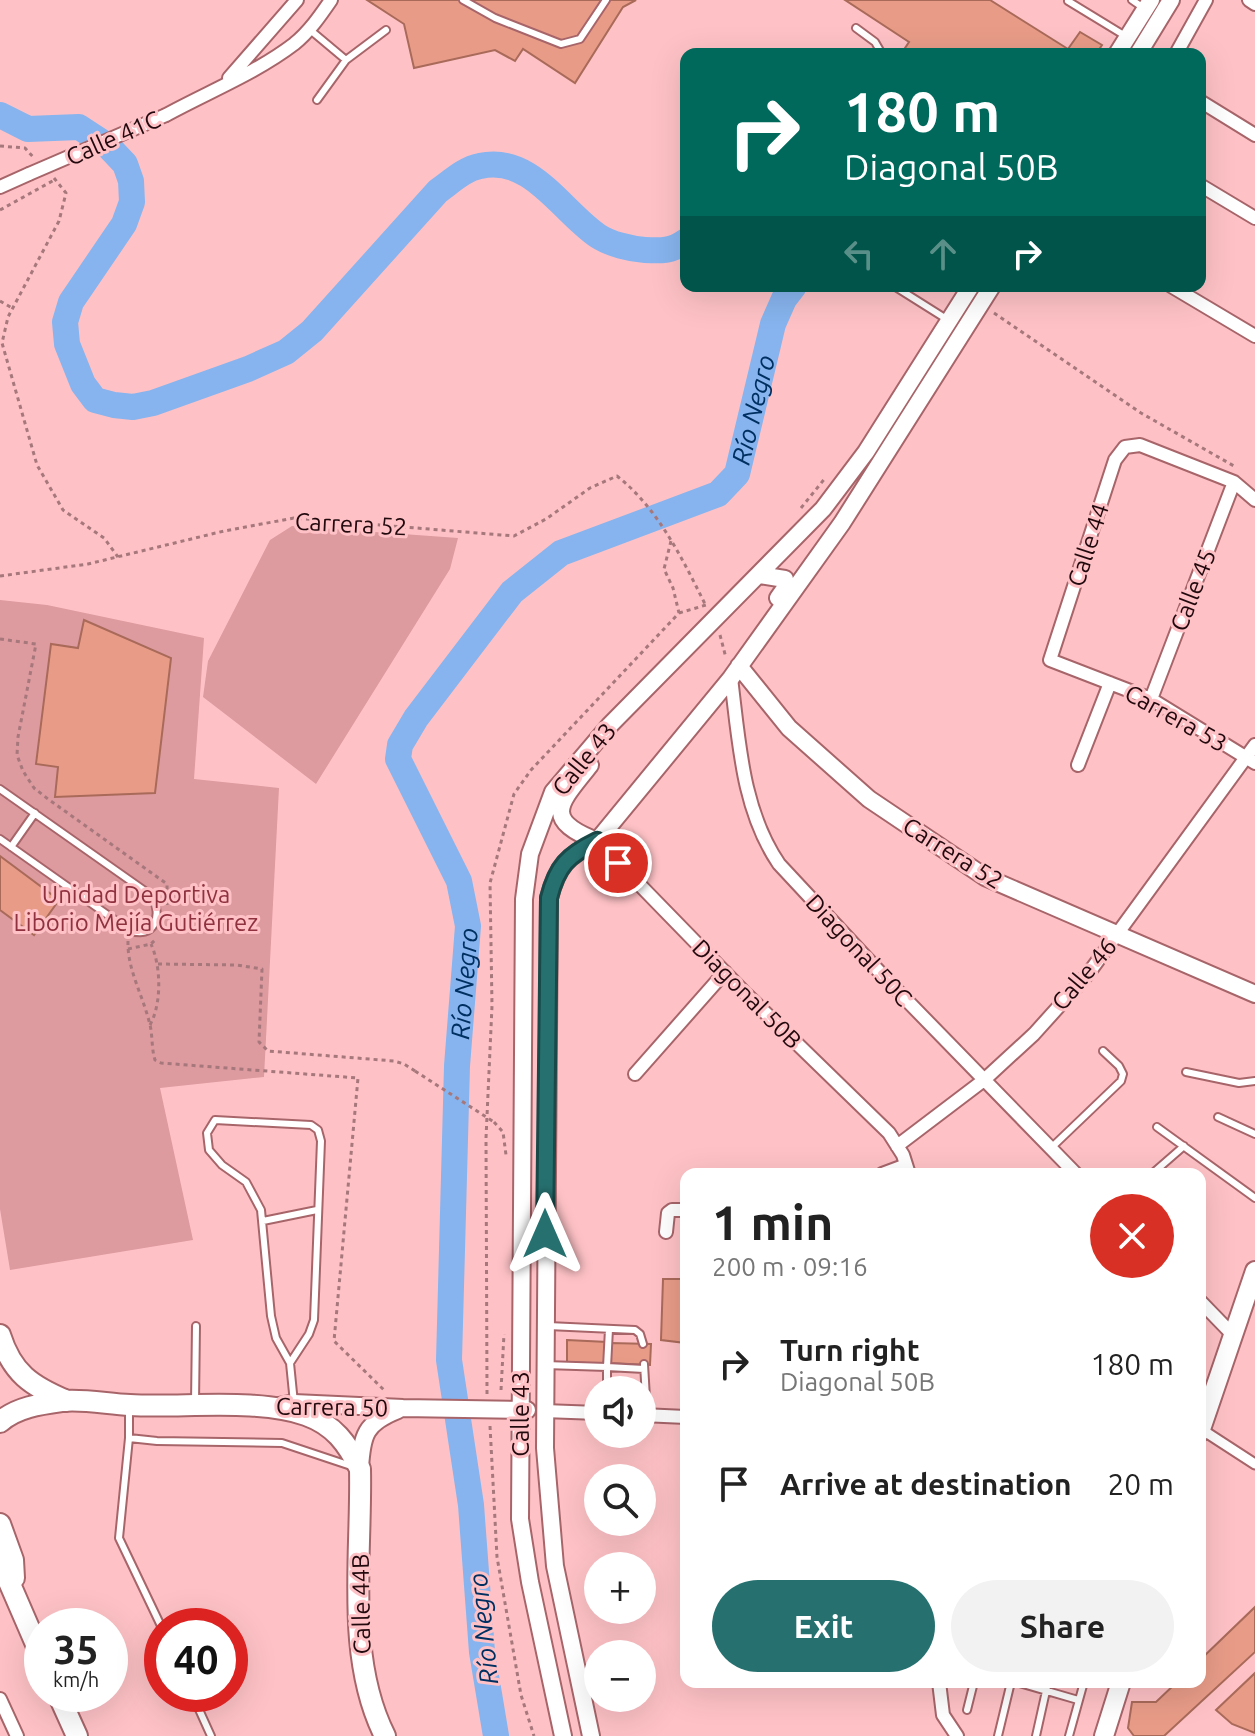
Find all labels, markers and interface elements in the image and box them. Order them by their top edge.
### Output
icon: right [712,80,816,184]
text: 180 m [844,80,1000,143]
street label: Calle 41C [62,105,165,171]
text: Diagonal 50B [844,146,1059,187]
icon: left [837,232,881,276]
icon: ahead [921,232,965,276]
icon: right [1005,232,1049,276]
water label: Río Negro [725,352,780,467]
street label: Calle 44 [1062,500,1114,590]
street label: Carrera 52 [294,508,408,540]
street label: Calle 45 [1165,545,1221,635]
street label: Carrera 53 [1120,679,1232,757]
street label: Calle 43 [547,717,621,801]
street label: Carrera 52 [898,812,1008,894]
pin [584,829,652,897]
icon: arrive [596,841,640,885]
park label: Unidad Deportiva Liborio Mejía Gutiérrez [14,881,258,936]
street label: Diagonal 50C [801,889,918,1012]
water label: Río Negro [445,927,482,1040]
street label: Calle 46 [1046,933,1122,1015]
street label: Diagonal 50B [687,934,807,1054]
position arrow [503,1192,587,1276]
button: close [1090,1194,1174,1278]
text: 1 min [712,1195,833,1249]
text: 200 m · 09:16 [712,1252,868,1281]
text: Turn right [780,1333,920,1367]
icon: right [712,1342,756,1386]
text: 180 m [1090,1347,1174,1381]
text: Diagonal 50B [780,1367,935,1396]
street label: Calle 43 [507,1371,534,1457]
map controls [584,1376,656,1712]
button: sound [584,1376,656,1448]
street label: Carrera 50 [276,1393,388,1421]
icon: arrive [712,1462,756,1506]
button: search [584,1464,656,1536]
text: Arrive at destination [780,1467,1072,1501]
text: 20 m [1107,1467,1174,1501]
button: + [584,1552,656,1624]
street label: Calle 44B [347,1553,375,1655]
water label: Río Negro [463,1572,503,1686]
button: Exit [712,1580,935,1672]
button: Share [951,1580,1174,1672]
speed limit sign: 40 [144,1608,248,1712]
text: 35 [53,1627,99,1672]
button: − [584,1640,656,1712]
text: km/h [53,1668,99,1691]

